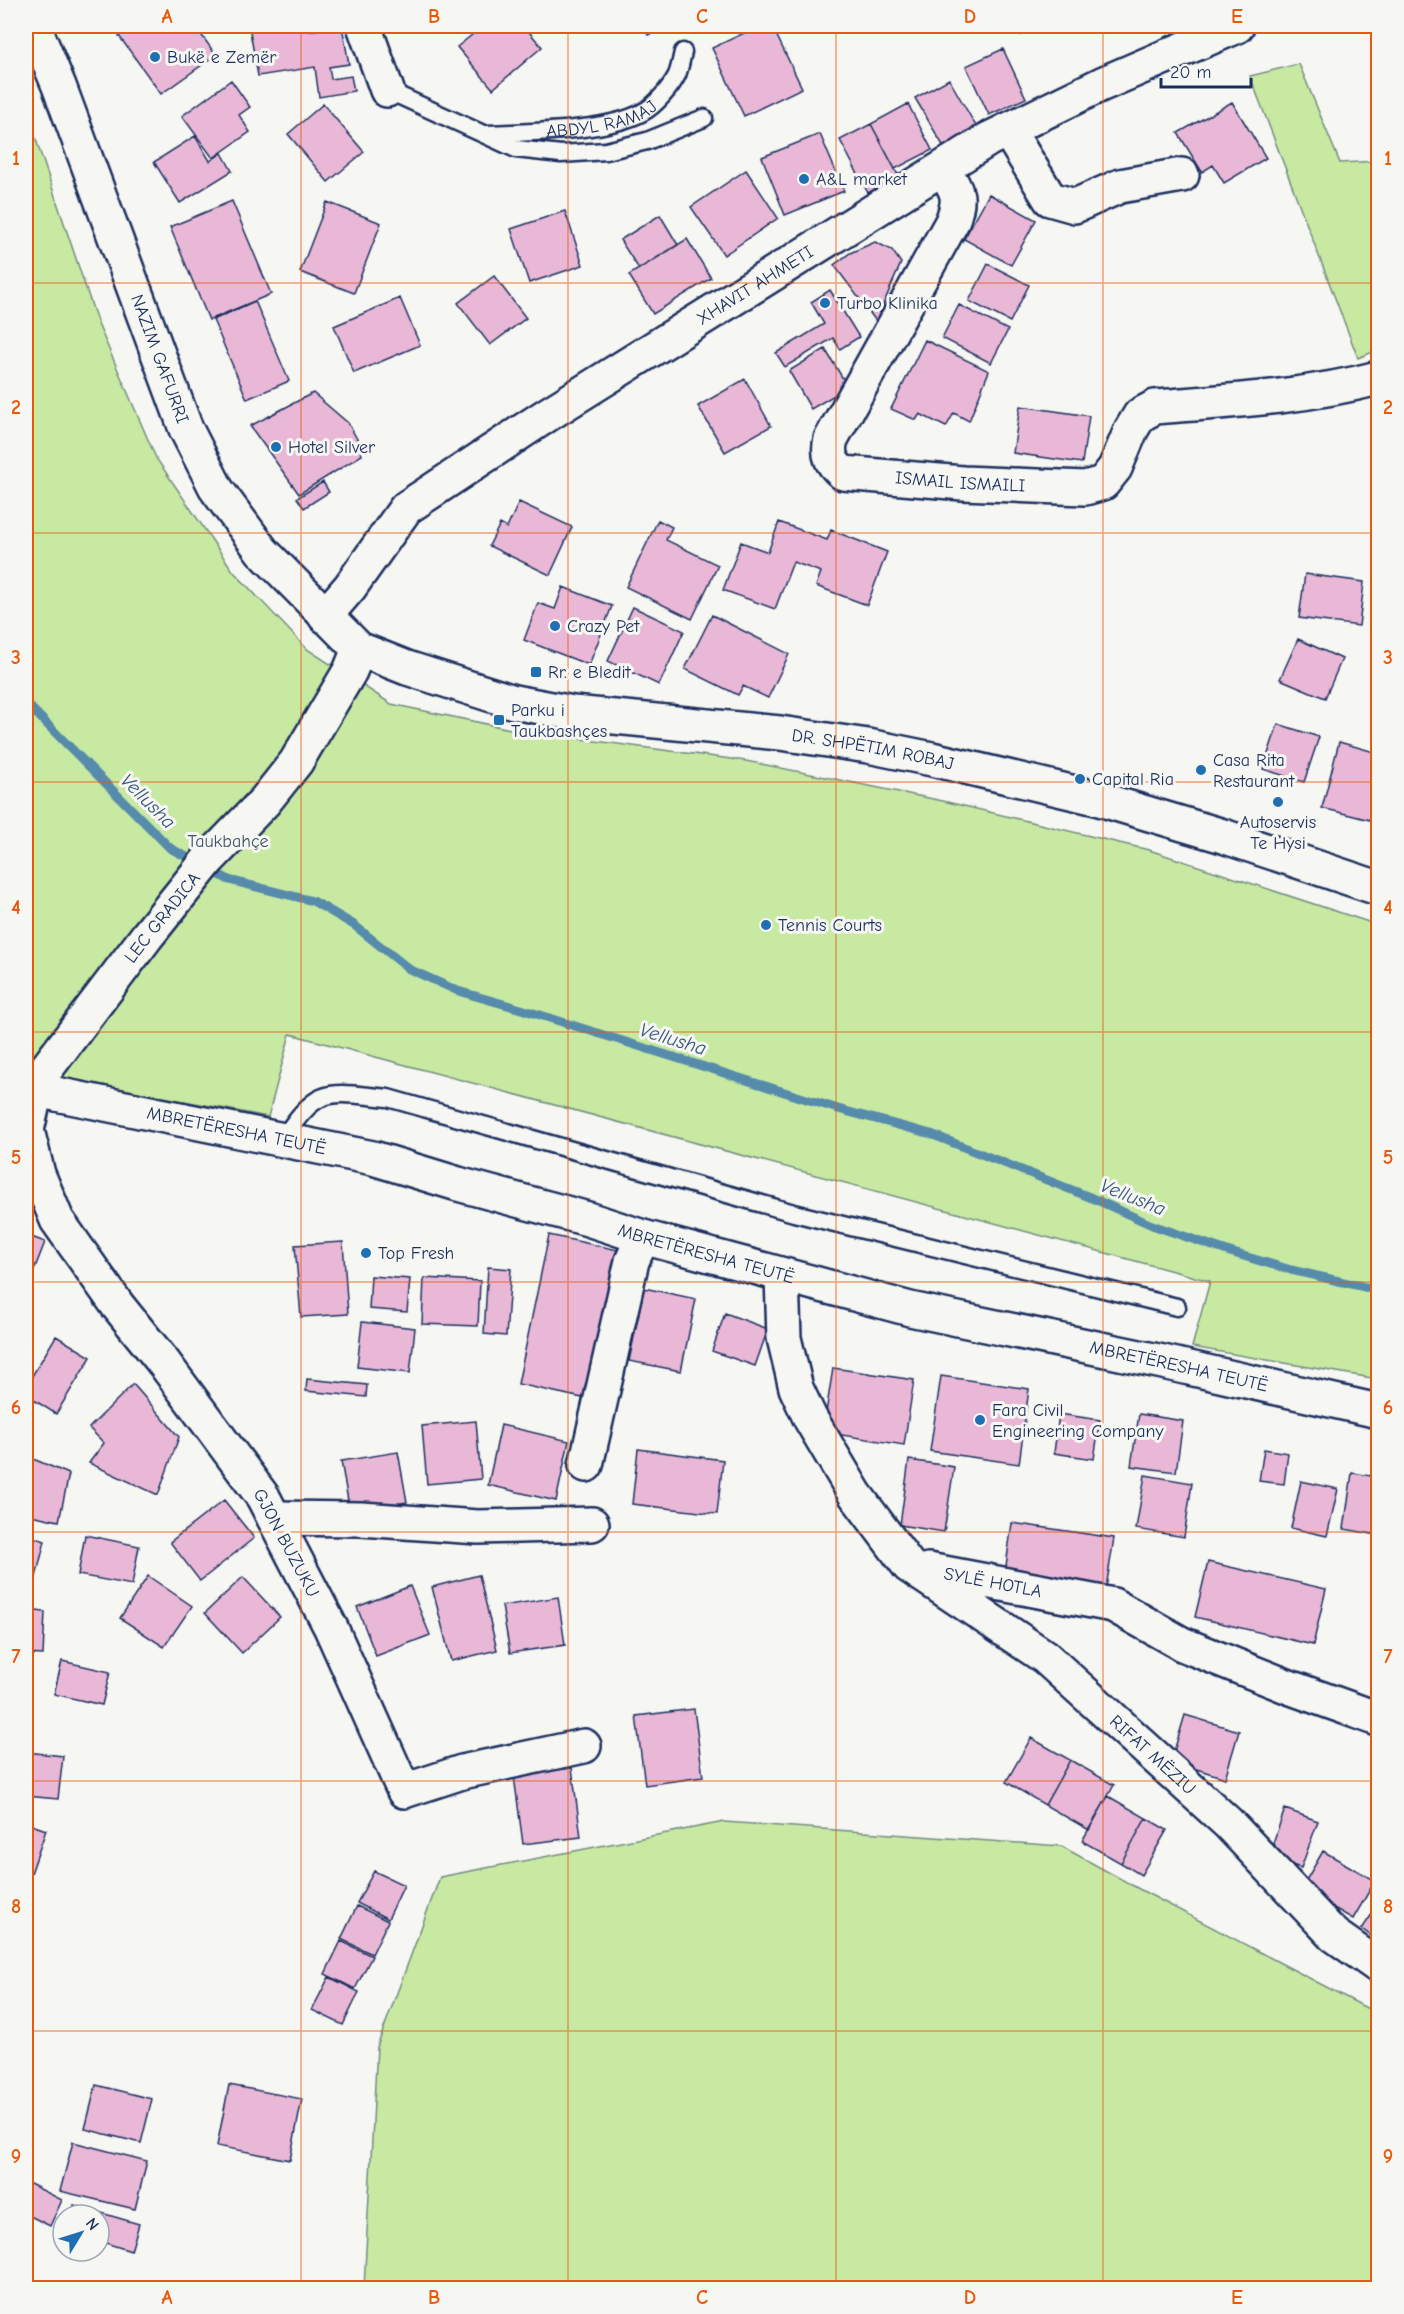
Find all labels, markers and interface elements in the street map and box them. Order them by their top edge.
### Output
text: A [161,5,173,28]
text: B [428,5,440,28]
text: C [696,5,708,28]
text: D [964,5,976,28]
text: E [1231,5,1243,28]
place label: Bukë e Zemër [167,47,277,68]
marker: Bukë e Zemër [148,50,162,64]
scale bar [1161,51,1251,89]
text: 20 m [1170,62,1211,83]
street label: ABDYL RAMAJ [546,96,661,142]
text: 1 [12,147,20,170]
text: 1 [1384,147,1392,170]
place label: A&L market [816,169,908,190]
marker: A&L market [797,172,811,186]
street label: XHAVIT AHMETI [693,241,817,329]
street label: NAZIM GAFURRI [127,292,193,426]
place label: Turbo Klinika [837,293,938,314]
marker: Turbo Klinika [818,296,832,310]
text: 2 [11,396,21,419]
text: 2 [1383,396,1393,419]
place label: Hotel Silver [288,437,376,458]
marker: Hotel Silver [269,440,283,454]
street label: ISMAIL ISMAILI [894,467,1026,496]
place label: Crazy Pet [567,616,640,637]
marker: Crazy Pet [548,619,562,633]
text: 3 [11,646,21,669]
text: 3 [1383,646,1393,669]
place label: Rr. e Bledit [548,662,632,683]
marker: Rr. e Bledit [529,665,543,679]
place label: Parku i Taukbashçes [511,700,607,742]
marker: Parku i Taukbashçes [492,713,506,727]
street label: DR. SHPËTIM ROBAJ [790,724,956,774]
place label: Casa Rita Restaurant [1213,750,1295,792]
marker: Casa Rita Restaurant [1194,763,1208,777]
water label: Vellusha [116,769,180,833]
place label: Capital Ria [1092,769,1174,790]
marker: Capital Ria [1073,772,1087,786]
marker: Autoservis Te Hysi [1271,795,1285,809]
place label: Autoservis Te Hysi [1240,812,1316,854]
park label: Taukbahçe [187,831,269,852]
street label: LEC GRADICA [120,868,205,967]
text: 4 [11,896,21,919]
text: 4 [1383,896,1393,919]
place label: Tennis Courts [778,915,882,936]
marker: Tennis Courts [759,918,773,932]
water label: Vellusha [637,1018,709,1060]
street label: MBRETËRESHA TEUTË [145,1102,328,1159]
text: 5 [11,1146,21,1169]
text: 5 [1383,1146,1393,1169]
water label: Vellusha [1097,1174,1169,1220]
street label: MBRETËRESHA TEUTË [615,1219,797,1288]
place label: Top Fresh [378,1243,454,1264]
marker: Top Fresh [359,1246,373,1260]
street label: MBRETËRESHA TEUTË [1088,1336,1270,1396]
text: 6 [11,1396,21,1419]
text: 6 [1383,1396,1393,1419]
place label: Fara Civil Engineering Company [992,1400,1164,1442]
marker: Fara Civil Engineering Company [973,1413,987,1427]
street label: GJON BUZUKU [249,1485,323,1601]
street label: SYLË HOTLA [942,1563,1043,1602]
text: 7 [12,1645,21,1668]
text: 7 [1384,1645,1393,1668]
street label: RIFAT MËZIU [1106,1711,1200,1799]
text: 8 [11,1895,21,1918]
text: 8 [1383,1895,1393,1918]
text: 9 [11,2145,21,2168]
text: 9 [1383,2145,1393,2168]
north arrow [51,2203,111,2263]
text: N [82,2215,102,2234]
text: A [161,2286,173,2309]
text: B [428,2286,440,2309]
text: C [696,2286,708,2309]
text: D [964,2286,976,2309]
text: E [1231,2286,1243,2309]

